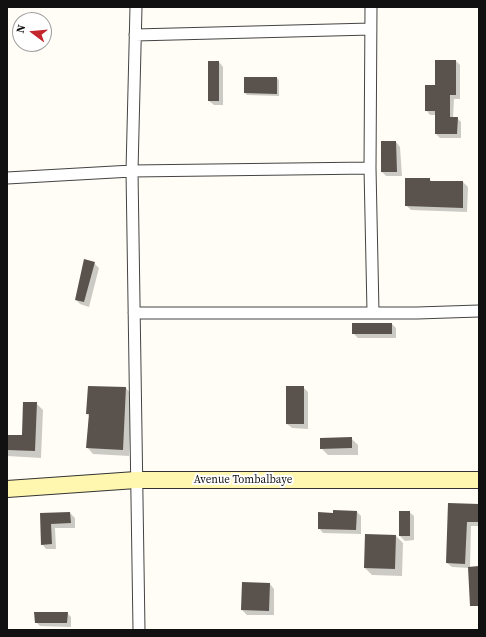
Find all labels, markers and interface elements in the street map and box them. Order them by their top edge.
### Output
north arrow [12,12,52,52]
text: N [13,23,29,35]
street label: Avenue Tombalbaye [194,473,292,487]

